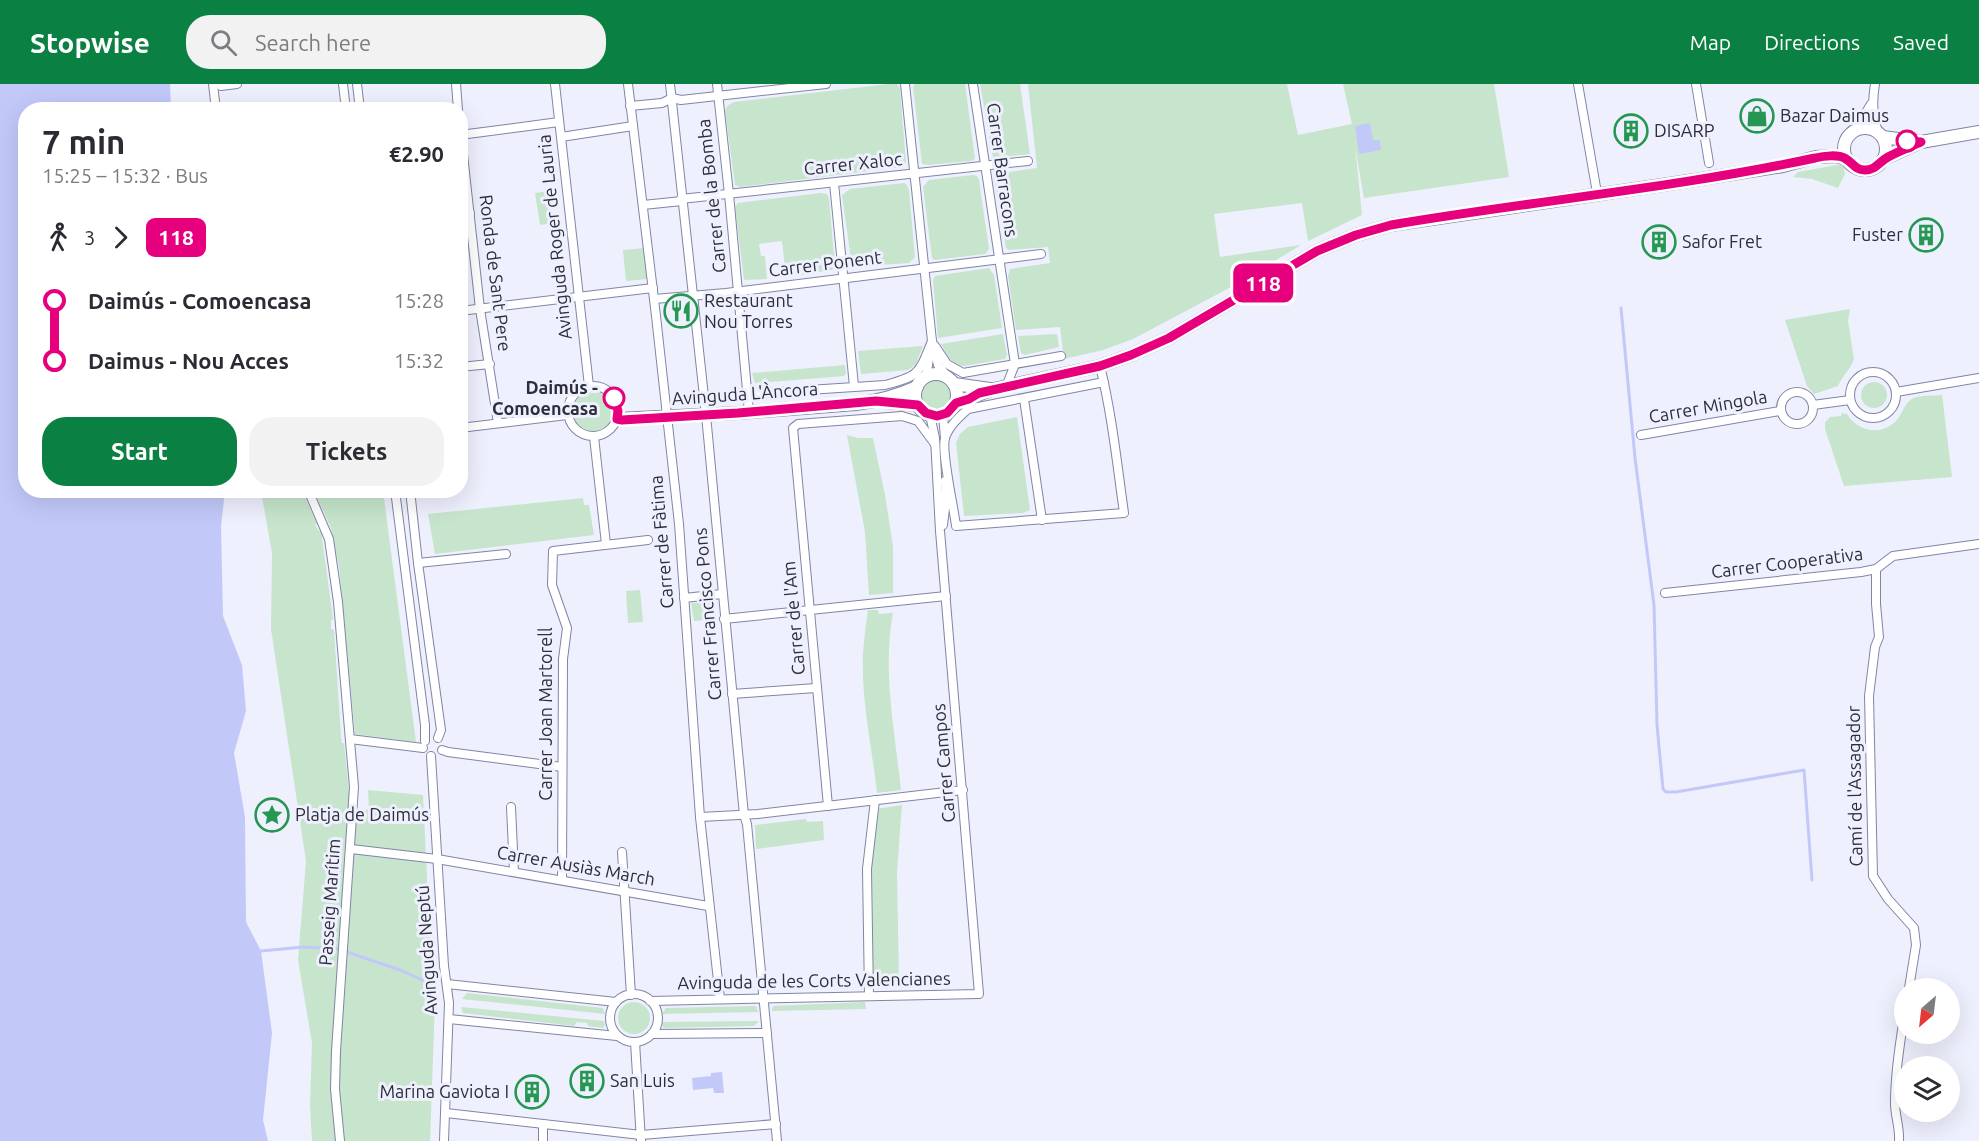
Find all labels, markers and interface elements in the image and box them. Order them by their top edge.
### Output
search box [186,15,606,69]
icon: search [207,26,240,59]
text: Stopwise [30,27,150,58]
text: Search here [255,30,371,55]
text: Map [1690,30,1731,54]
text: Directions [1764,30,1860,54]
text: Saved [1893,30,1949,54]
shop icon: Bazar Daimus [1739,98,1775,134]
street label: Carrer Barracons [984,101,1022,238]
place label: Bazar Daimus [1780,105,1889,125]
building icon: DISARP [1613,113,1649,149]
street label: Carrer de la Bomba [693,118,729,274]
place label: DISARP [1654,120,1715,140]
text: 7 min [42,123,125,160]
unlabelled marker [1896,130,1918,152]
street label: Avinguda Roger de Lauria [533,134,575,341]
text: €2.90 [389,141,444,166]
street label: Carrer Xaloc [803,148,903,178]
text: 15:25 – 15:32 · Bus [42,164,208,187]
street label: Ronda de Sant Pere [476,193,516,352]
building icon: Fuster [1908,217,1944,253]
icon: walk [42,221,75,254]
icon: forward [104,221,137,254]
building icon: Safor Fret [1641,224,1677,260]
place label: Fuster [1852,224,1903,244]
text: 118 [158,225,194,249]
text: 3 [84,226,95,249]
place label: Safor Fret [1682,231,1762,251]
street label: Carrer Ponent [767,246,882,280]
line badge: 118 [1228,264,1298,302]
text: 118 [1245,271,1281,295]
text: Daimús - Comoencasa [88,288,311,313]
text: 15:28 [394,289,444,312]
place label: Restaurant Nou Torres [704,290,793,331]
restaurant icon: Restaurant Nou Torres [663,293,699,329]
text: Daimus - Nou Acces [88,348,289,373]
text: 15:32 [394,349,444,372]
place label: Daimús - Comoencasa [492,377,598,418]
street label: Avinguda L'Àncora [671,377,819,408]
street label: Carrer Mingola [1647,386,1769,426]
marker: Daimús - Comoencasa [603,387,625,409]
button: Start [42,417,237,486]
button: Tickets [249,417,444,486]
street label: Carrer de Fàtima [645,475,677,610]
street label: Carrer Francisco Pons [689,527,725,701]
street label: Carrer Cooperativa [1710,543,1864,581]
street label: Carrer de l'Am [778,560,808,676]
street label: Carrer Joan Martorell [535,627,555,801]
street label: Carrer Campos [928,703,958,823]
street label: Camí de l'Assagador [1843,705,1865,867]
place icon: Platja de Daimús [254,797,290,833]
place label: Platja de Daimús [295,804,429,824]
street label: Passeig Marítim [315,838,343,966]
street label: Carrer Ausiàs March [495,841,657,889]
street label: Avinguda Neptú [411,884,441,1016]
street label: Avinguda de les Corts Valencianes [677,968,951,992]
north arrow [1894,978,1960,1044]
map controls [1894,978,1960,1122]
button: layers [1894,1056,1960,1122]
building icon: San Luis [569,1063,605,1099]
place label: San Luis [610,1070,675,1090]
building icon: Marina Gaviota I [514,1074,550,1110]
place label: Marina Gaviota I [379,1081,509,1101]

